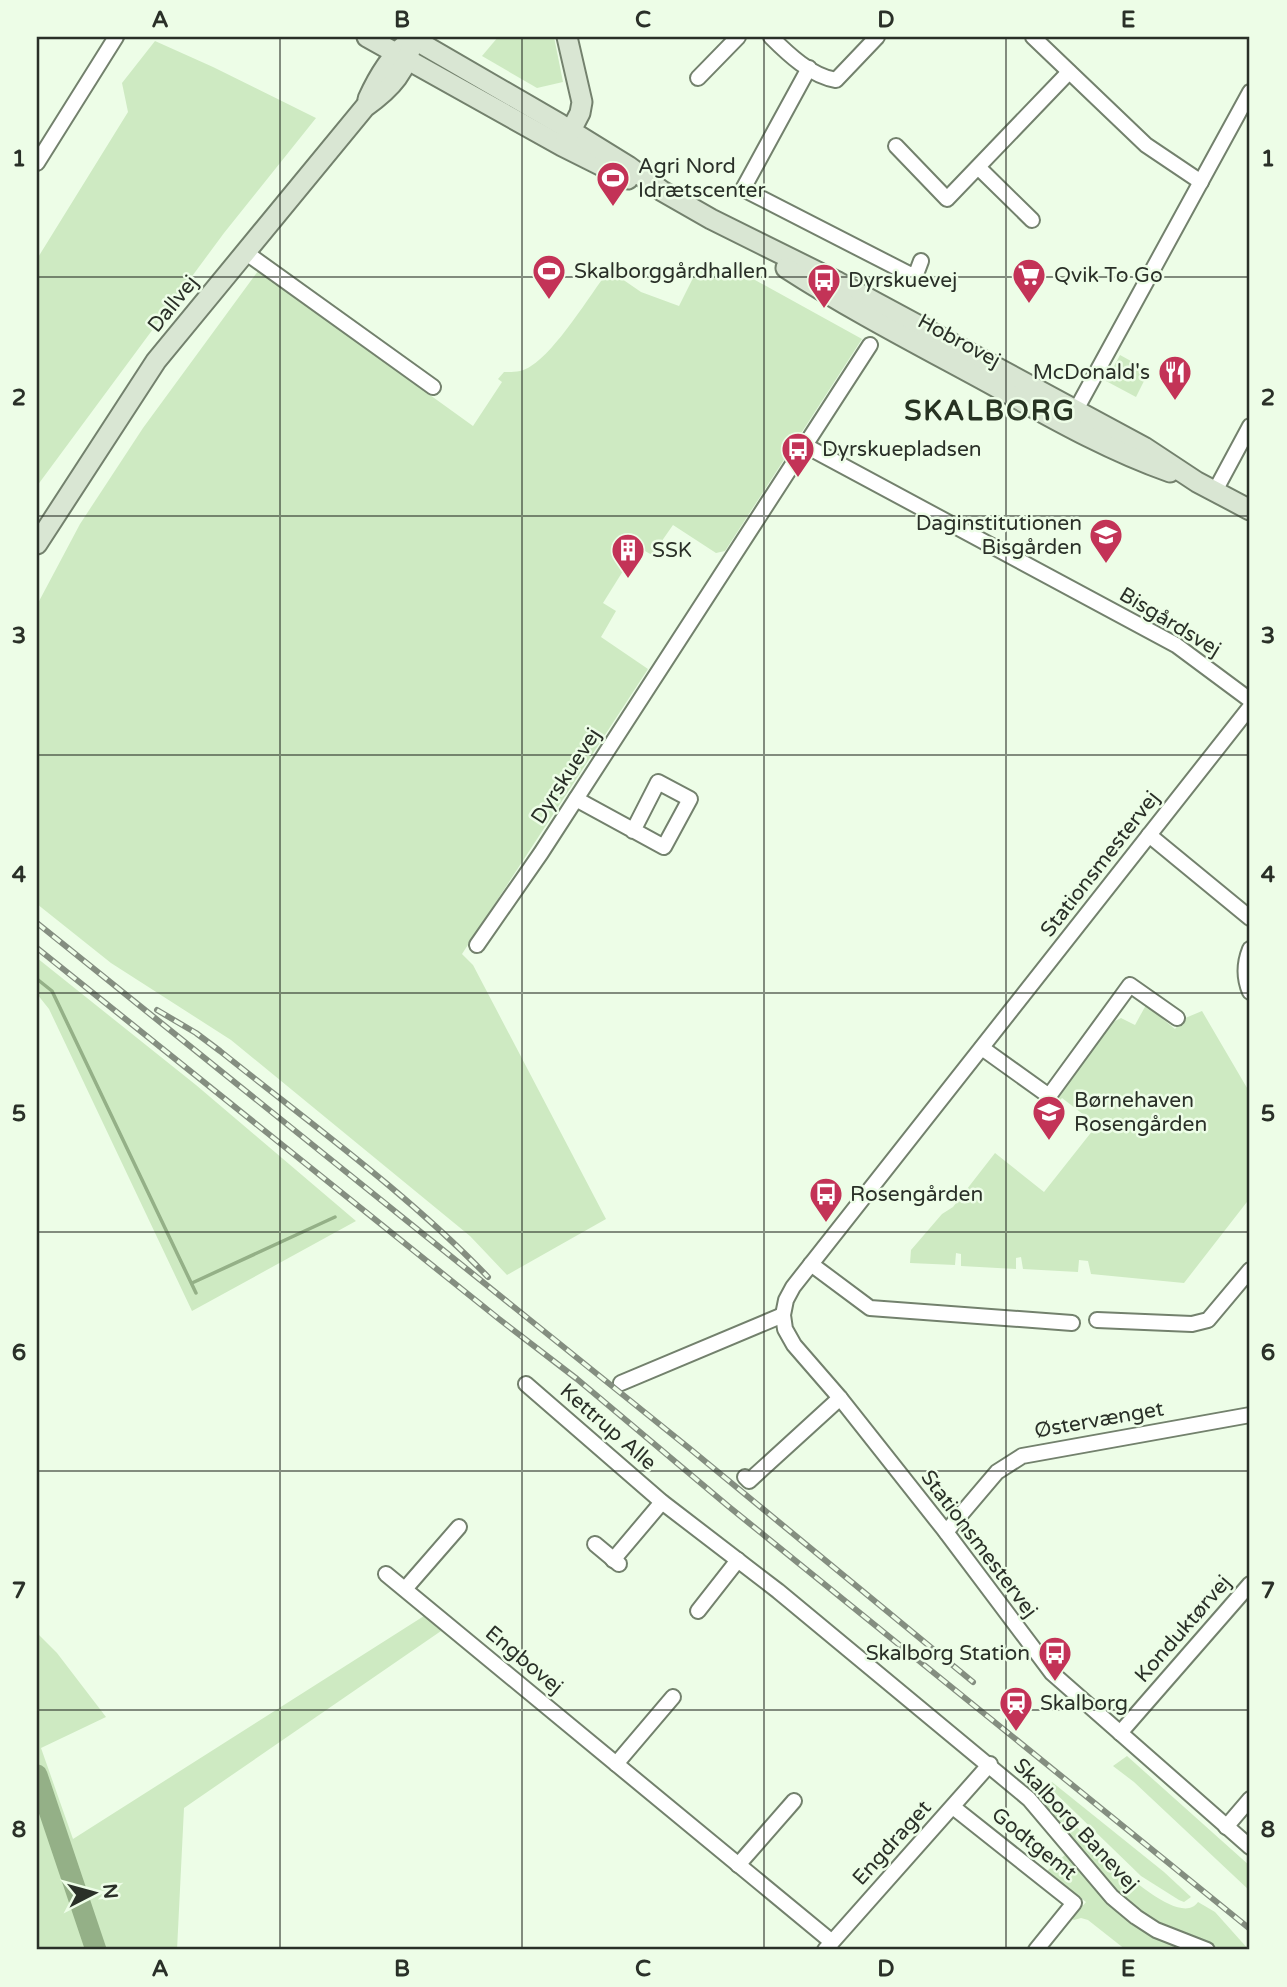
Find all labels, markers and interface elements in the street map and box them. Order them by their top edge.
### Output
text: A [151,6,169,34]
text: B [394,6,410,34]
text: C [635,6,651,34]
text: D [877,6,895,34]
text: E [1121,6,1135,34]
text: 1 [12,145,26,173]
text: 1 [1261,145,1275,173]
place label: Agri Nord Idrætscenter [638,154,766,203]
sports icon: Agri Nord Idrætscenter [594,159,632,208]
sports icon: Skalborggårdhallen [530,252,568,301]
supermarket icon: Qvik To Go [1010,256,1048,305]
place label: Skalborggårdhallen [574,259,768,284]
bus stop icon: Dyrskuevej [805,261,843,310]
place label: Qvik To Go [1054,263,1163,288]
place label: Dyrskuevej [848,268,957,293]
street label: Dallvej [143,270,203,338]
street label: Hobrovej [913,309,1005,373]
restaurant icon: McDonald's [1156,353,1194,402]
place label: McDonald's [1033,360,1150,385]
text: 2 [12,384,26,412]
text: 2 [1261,384,1275,412]
district label: SKALBORG [904,394,1076,428]
bus stop icon: Dyrskuepladsen [779,430,817,479]
place label: Dyrskuepladsen [822,437,982,462]
place label: Daginstitutionen Bisgården [916,511,1082,560]
school or university icon: Daginstitutionen Bisgården [1087,516,1125,565]
building icon: SSK [609,531,647,580]
place label: SSK [652,538,692,563]
street label: Bisgårdsvej [1115,582,1225,662]
text: 3 [12,622,26,650]
text: 3 [1261,622,1275,650]
street label: Dyrskuevej [526,723,606,829]
street label: Stationsmestervej [1035,786,1165,942]
text: 4 [12,861,27,889]
text: 4 [1261,861,1276,889]
place label: Børnehaven Rosengården [1074,1088,1207,1137]
school or university icon: Børnehaven Rosengården [1030,1093,1068,1142]
text: 5 [12,1100,26,1128]
text: 5 [1261,1100,1275,1128]
bus stop icon: Rosengården [807,1175,845,1224]
place label: Rosengården [850,1182,983,1207]
text: 6 [12,1339,26,1367]
text: 6 [1261,1339,1275,1367]
street label: Kettrup Alle [555,1378,661,1476]
street label: Østervænget [1032,1396,1166,1444]
street label: Stationsmestervej [915,1465,1043,1623]
street label: Konduktørvej [1130,1570,1236,1688]
text: 7 [12,1577,26,1605]
text: 7 [1261,1577,1275,1605]
street label: Engbovej [480,1620,568,1700]
bus stop icon: Skalborg Station [1036,1634,1074,1683]
place label: Skalborg Station [866,1641,1030,1666]
station icon: Skalborg [997,1684,1035,1733]
place label: Skalborg [1040,1691,1128,1716]
street label: Skalborg Banevej [1008,1753,1144,1897]
street label: Engdraget [847,1795,937,1891]
street label: Godtgemt [987,1802,1081,1886]
text: 8 [12,1816,26,1844]
text: 8 [1261,1816,1275,1844]
north arrow [60,1857,130,1927]
text: N [98,1883,122,1900]
text: A [151,1955,169,1983]
text: B [394,1955,410,1983]
text: C [635,1955,651,1983]
text: D [877,1955,895,1983]
text: E [1121,1955,1135,1983]

